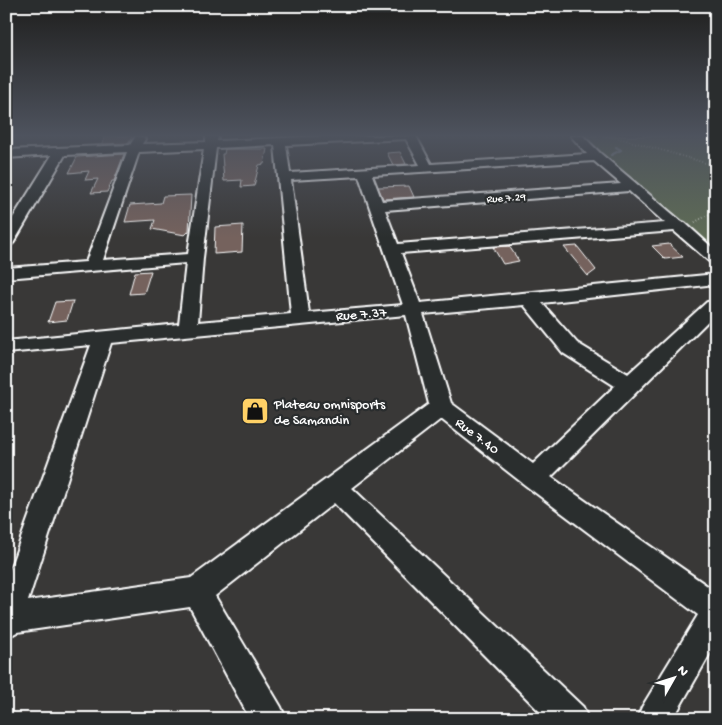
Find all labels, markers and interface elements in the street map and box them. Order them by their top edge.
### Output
street label: Rue 7.29 [486,192,527,206]
street label: Rue 7.37 [335,305,388,326]
shop icon: Plateau omnisports de Samandin [240,396,270,426]
place label: Plateau omnisports de Samandin [273,397,386,430]
street label: Rue 7.40 [451,415,502,459]
north arrow [650,652,700,702]
text: N [673,662,692,680]

